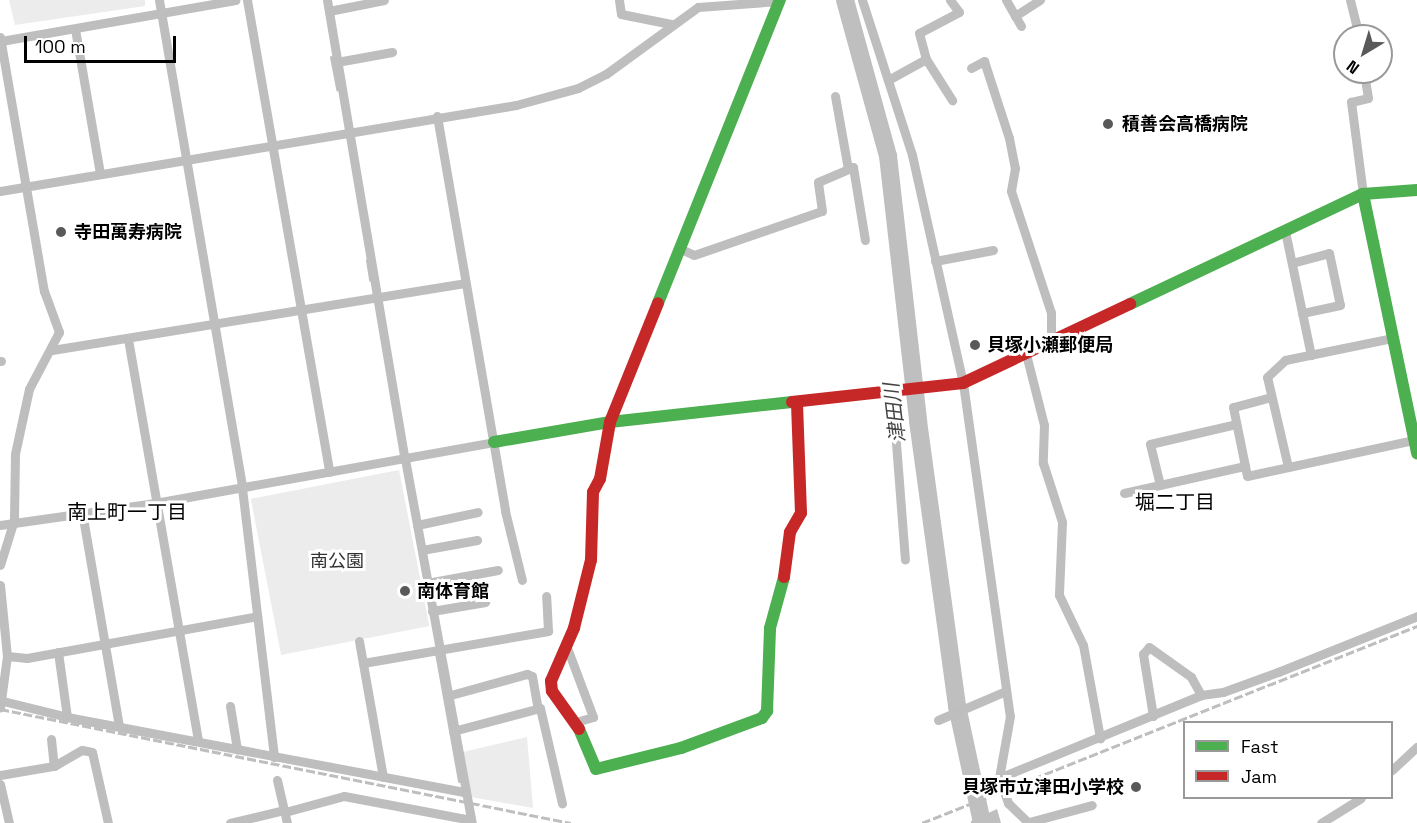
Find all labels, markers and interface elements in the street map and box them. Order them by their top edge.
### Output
scale bar [27,24,178,62]
north arrow [1333,24,1393,84]
text: 100 m [35,35,86,58]
text: N [1342,55,1364,79]
place label: 積善会高橋病院 [1122,113,1248,135]
marker: 積善会高橋病院 [1099,115,1117,133]
place label: 寺田萬寿病院 [74,221,182,243]
marker: 寺田萬寿病院 [52,223,70,241]
place label: 貝塚小瀬郵便局 [987,334,1113,356]
marker: 貝塚小瀬郵便局 [968,338,982,352]
water label: 津田川 [879,382,911,444]
district label: 堀二丁目 [1135,490,1215,514]
district label: 南上町一丁目 [67,500,187,524]
park label: 南公園 [310,550,364,572]
place label: 南体育館 [417,580,489,602]
marker: 南体育館 [398,584,412,598]
legend [1183,721,1393,799]
text: Fast [1241,735,1278,758]
text: Jam [1241,765,1277,788]
place label: 貝塚市立津田小学校 [962,776,1124,798]
marker: 貝塚市立津田小学校 [1129,780,1143,794]

